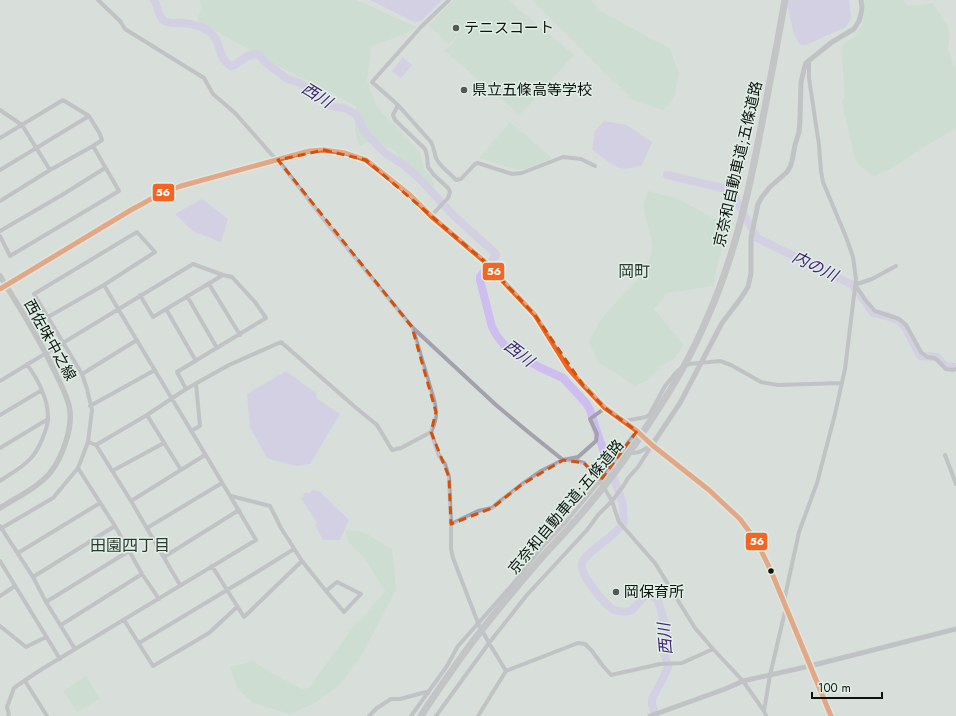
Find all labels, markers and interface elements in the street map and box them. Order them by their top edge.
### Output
place label: テニスコート [464,17,554,39]
marker: テニスコート [451,23,461,33]
water label: 西川 [297,77,338,114]
place label: 県立五條高等学校 [472,79,592,101]
street label: 京奈和自動車道;五條道路 [708,79,768,249]
marker: 県立五條高等学校 [459,85,469,95]
line badge: 56 [152,183,175,202]
text: 56 [156,184,170,200]
water label: 内の川 [788,245,843,288]
district label: 岡町 [618,260,650,283]
line badge: 56 [482,262,505,281]
text: 56 [487,263,501,279]
street label: 西佐味中之線 [19,295,81,385]
water label: 西川 [499,334,540,373]
street label: 京奈和自動車道;五條道路 [503,435,629,579]
line badge: 56 [745,532,768,551]
text: 56 [750,533,764,549]
district label: 田園四丁目 [90,534,170,557]
unlabelled marker [766,566,776,576]
place label: 岡保育所 [624,581,684,603]
marker: 岡保育所 [611,587,621,597]
water label: 西川 [652,620,678,656]
scale bar [812,674,882,700]
text: 100 m [818,679,851,697]

